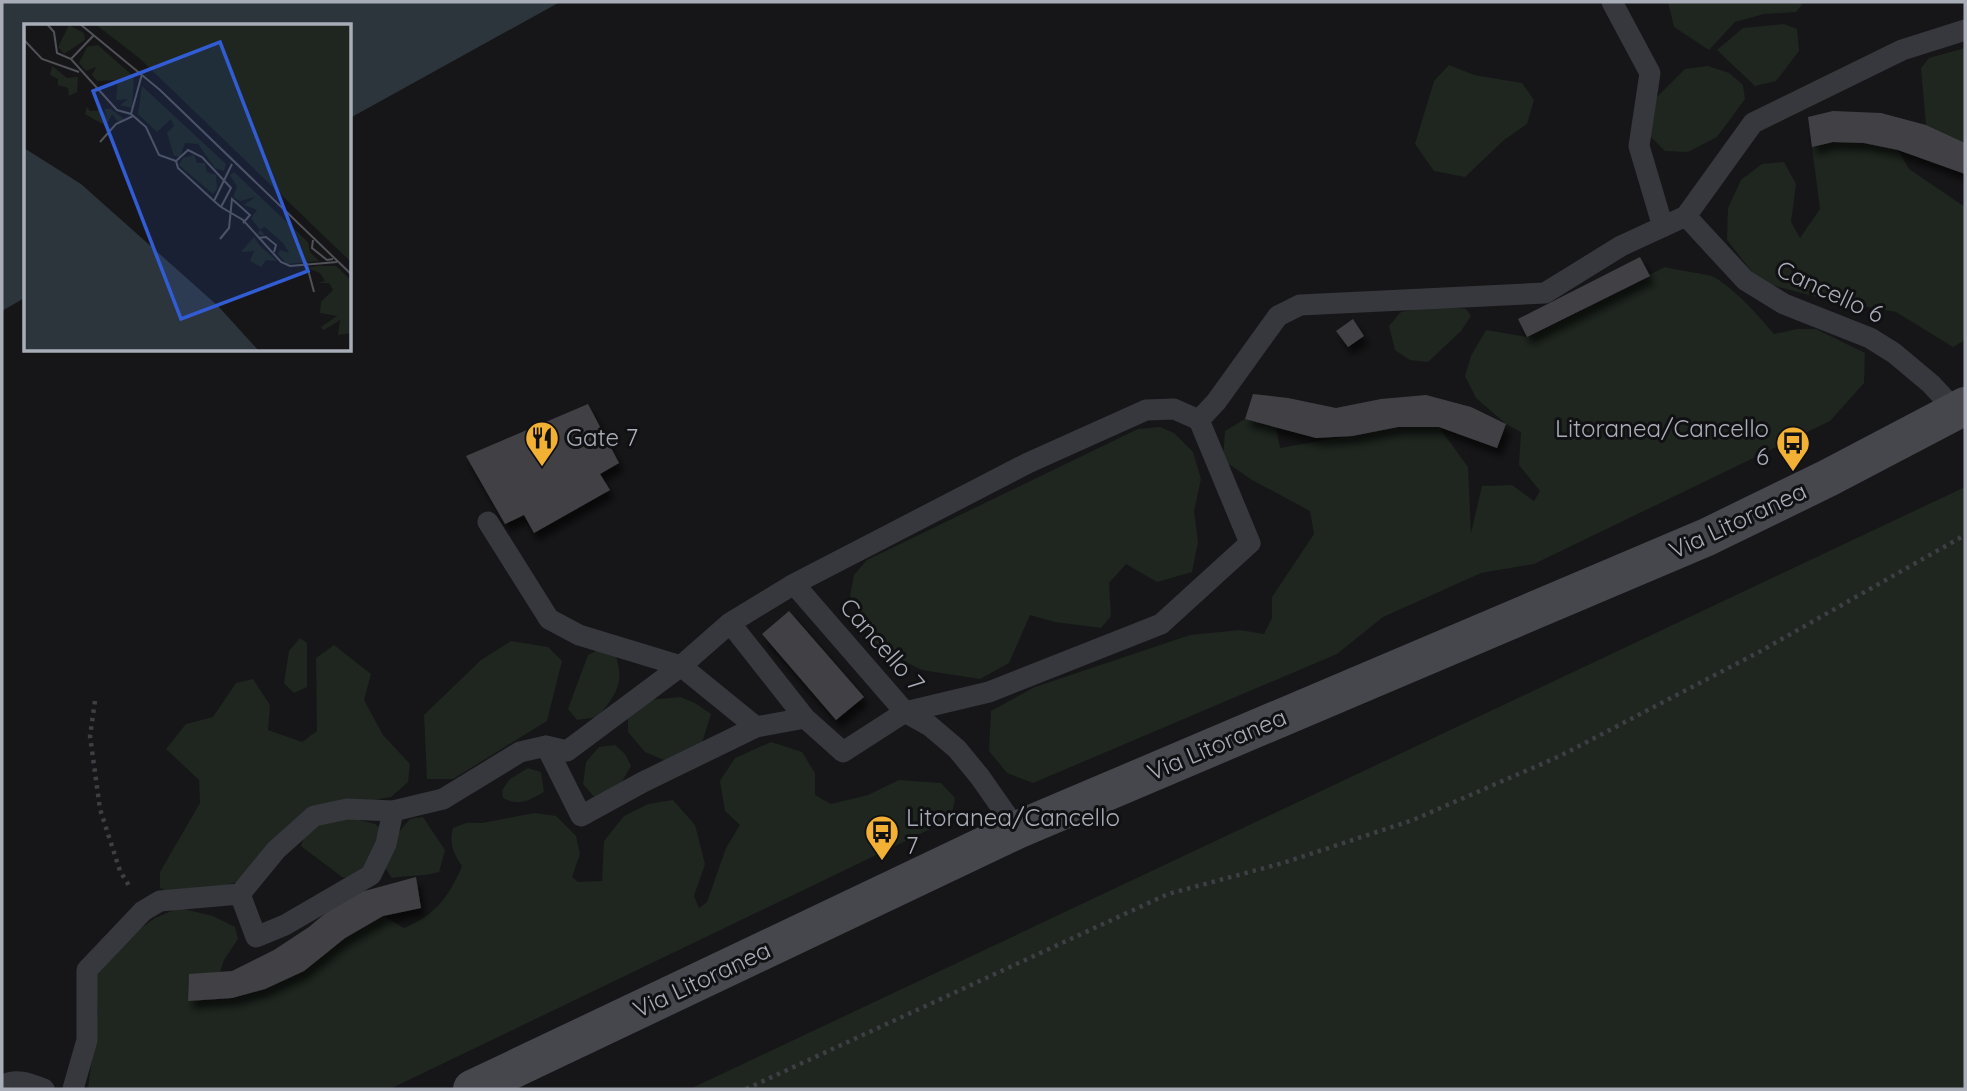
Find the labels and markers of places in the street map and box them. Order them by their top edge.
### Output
place label: Litoranea/Cancello 6 [1555,413,1769,471]
restaurant icon: Gate 7 [523,419,561,468]
place label: Gate 7 [566,422,638,452]
bus stop icon: Litoranea/Cancello 6 [1774,424,1812,473]
place label: Litoranea/Cancello 7 [906,802,1120,860]
bus stop icon: Litoranea/Cancello 7 [863,813,901,862]

